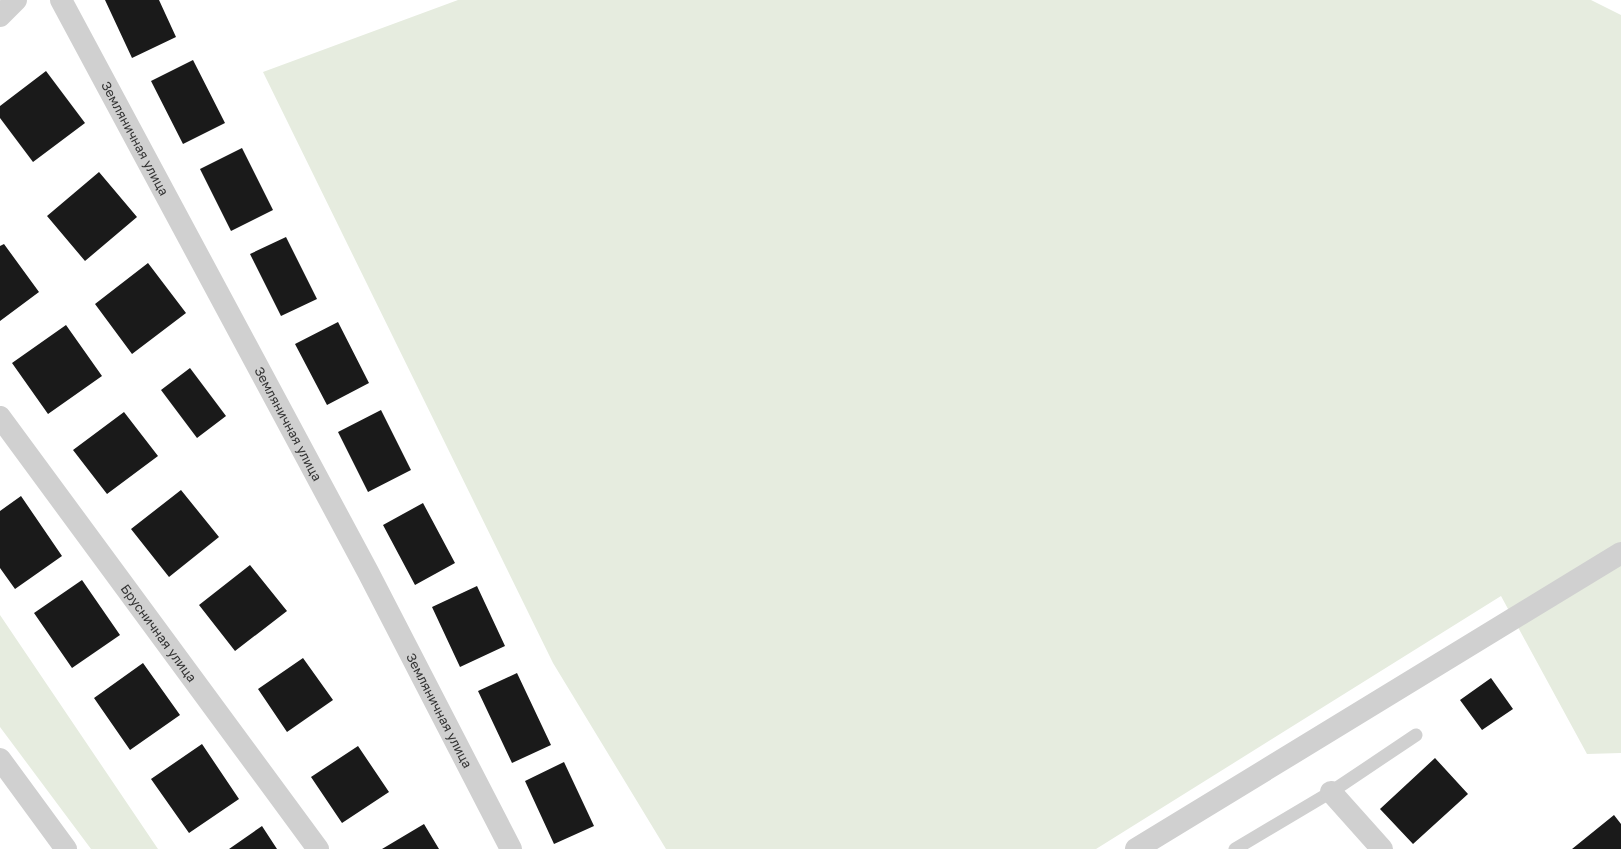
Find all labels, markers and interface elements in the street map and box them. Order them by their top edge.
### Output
street label: Земляничная улица [98,78,172,198]
street label: Земляничная улица [251,364,326,484]
street label: Брусничная улица [118,581,200,685]
street label: Земляничная улица [403,650,476,771]

